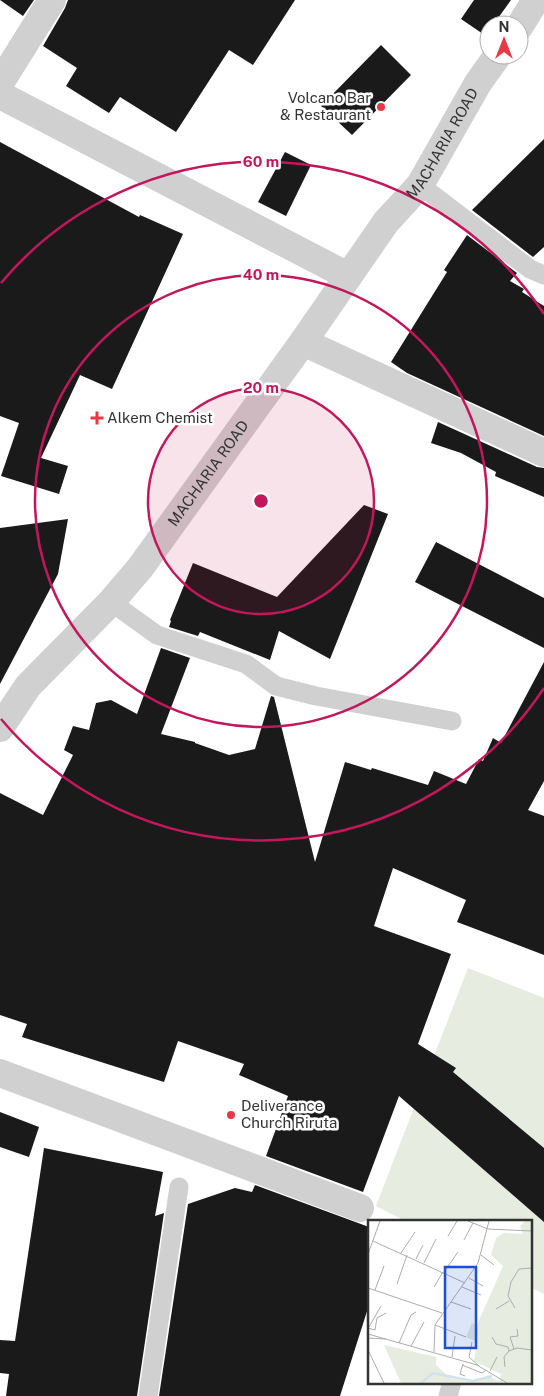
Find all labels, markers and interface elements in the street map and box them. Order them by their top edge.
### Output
north arrow [479,15,529,65]
text: N [499,19,509,35]
street label: MACHARIA ROAD [402,85,481,202]
place label: Volcano Bar & Restaurant [280,89,371,123]
marker: Volcano Bar & Restaurant [375,101,387,113]
text: 60 m [243,153,279,170]
text: 40 m [243,266,279,283]
text: 20 m [243,379,279,396]
place label: Alkem Chemist [107,409,213,426]
marker: Alkem Chemist [91,412,103,424]
street label: MACHARIA ROAD [164,417,252,529]
centre of rings [252,492,270,510]
place label: Deliverance Church Riruta [241,1097,337,1131]
marker: Deliverance Church Riruta [225,1109,237,1121]
inset map [368,1220,532,1384]

